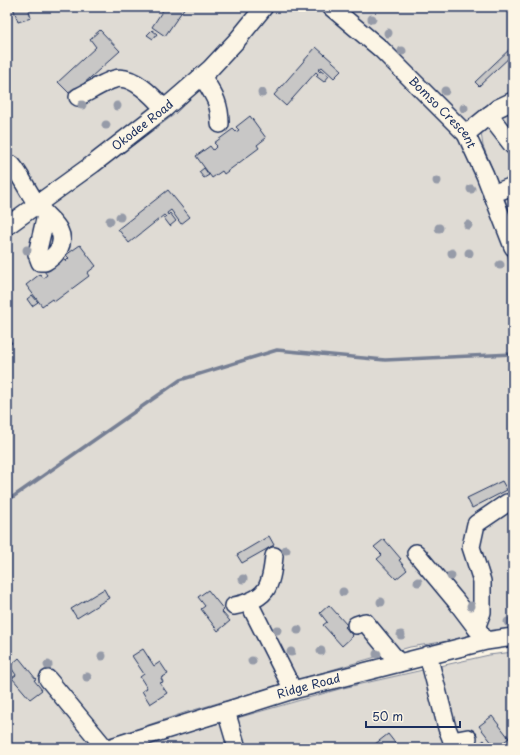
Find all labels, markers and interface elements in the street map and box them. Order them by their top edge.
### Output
street label: Bomso Crescent [405,72,481,151]
street label: Okodee Road [107,95,177,154]
street label: Ridge Road [274,668,342,703]
scale bar [366,703,460,729]
text: 50 m [372,707,403,725]

